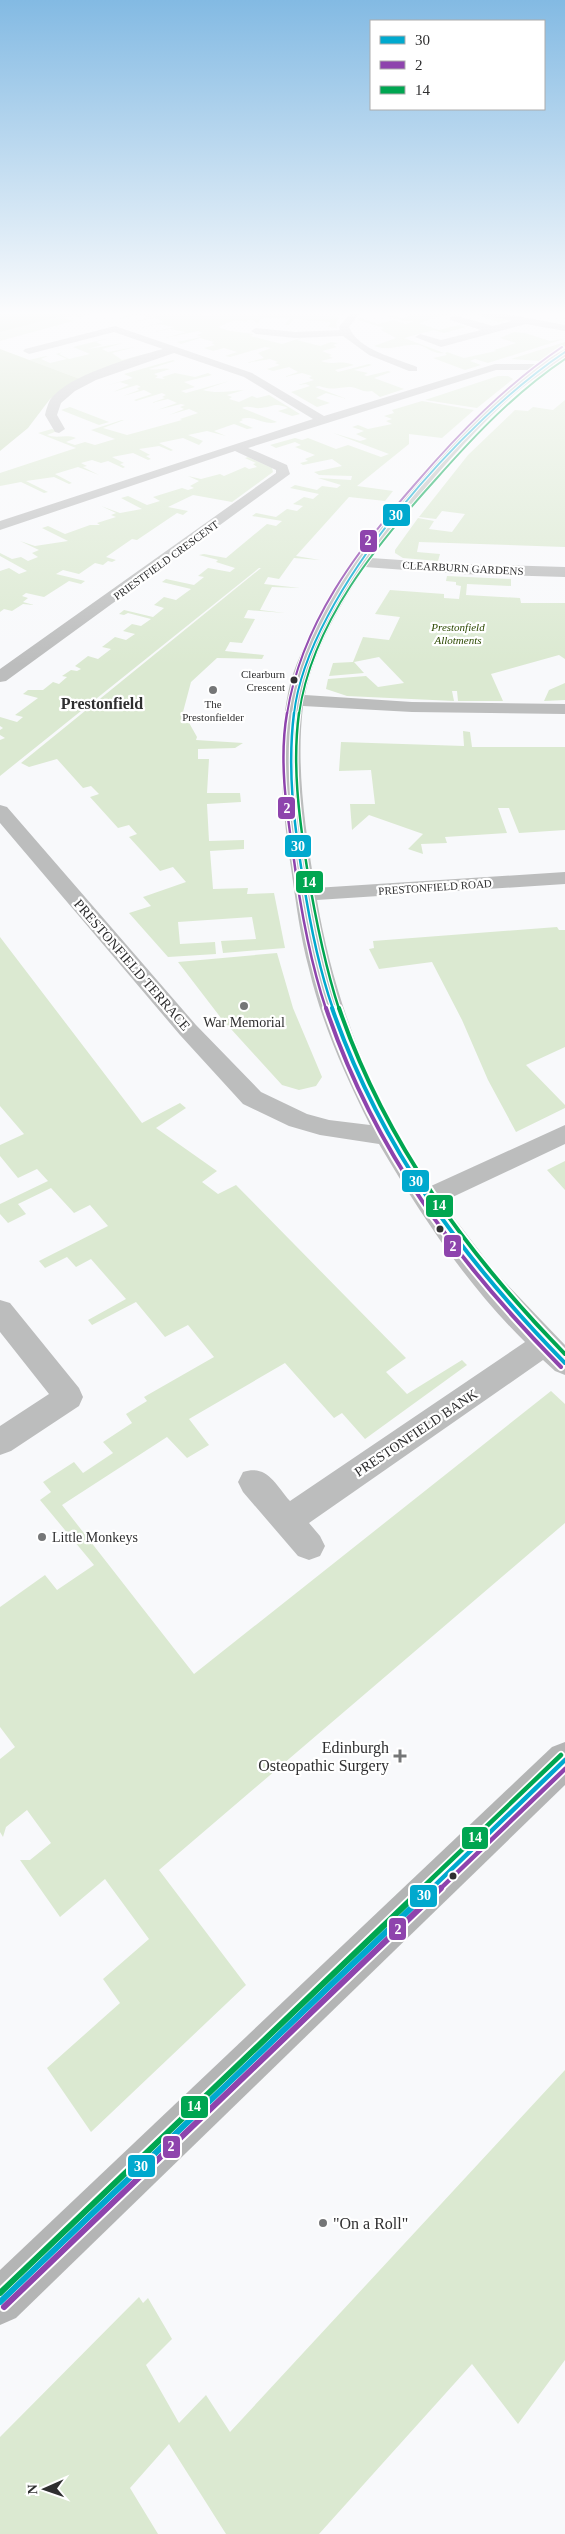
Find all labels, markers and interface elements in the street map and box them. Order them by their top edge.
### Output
legend [370,20,545,110]
text: 30 [415,32,430,48]
text: 2 [415,57,423,73]
text: 14 [415,82,431,98]
line badge: 30 [382,503,411,527]
text: 30 [389,508,403,523]
street label: PRIESTFIELD CRESCENT [111,518,221,602]
line badge: 2 [359,529,378,553]
text: 2 [365,533,372,548]
street label: CLEARBURN GARDENS [402,559,524,577]
park label: Prestonfield Allotments [430,621,485,646]
place label: Clearburn Crescent [241,668,285,693]
marker: Clearburn Crescent [289,675,299,685]
marker: The Prestonfielder [207,684,219,696]
district label: Prestonfield [61,695,143,712]
place label: The Prestonfielder [182,698,244,723]
line badge: 2 [277,796,296,820]
text: 2 [284,801,291,816]
line badge: 30 [284,834,312,858]
text: 30 [291,839,305,854]
line badge: 14 [295,870,324,894]
text: 14 [302,875,316,890]
street label: PRESTONFIELD ROAD [378,877,492,897]
street label: PRESTONFIELD TERRACE [71,896,193,1034]
marker: War Memorial [238,1000,250,1012]
place label: War Memorial [203,1015,285,1030]
line badge: 30 [401,1169,430,1193]
text: 30 [409,1174,423,1189]
line badge: 14 [425,1194,454,1218]
text: 14 [432,1198,446,1213]
unlabelled marker [435,1224,445,1234]
line badge: 2 [443,1234,462,1258]
text: 2 [450,1239,457,1254]
street label: PRESTONFIELD BANK [352,1386,480,1480]
place label: Little Monkeys [52,1530,138,1545]
marker: Little Monkeys [36,1531,48,1543]
place label: Edinburgh Osteopathic Surgery [258,1739,389,1775]
marker: Edinburgh Osteopathic Surgery [393,1749,407,1763]
line badge: 14 [461,1826,489,1850]
text: 14 [468,1830,482,1845]
unlabelled marker [448,1871,458,1881]
line badge: 30 [409,1884,438,1908]
text: 30 [417,1888,431,1903]
line badge: 2 [388,1917,407,1941]
text: 2 [395,1922,402,1937]
line badge: 14 [180,2095,209,2119]
text: 14 [187,2099,201,2114]
line badge: 2 [162,2135,181,2159]
text: 2 [168,2139,175,2154]
line badge: 30 [127,2154,156,2178]
text: 30 [134,2159,148,2174]
place label: "On a Roll" [333,2215,408,2232]
marker: "On a Roll" [317,2217,329,2229]
north arrow [20,2464,70,2514]
text: N [25,2484,40,2495]

